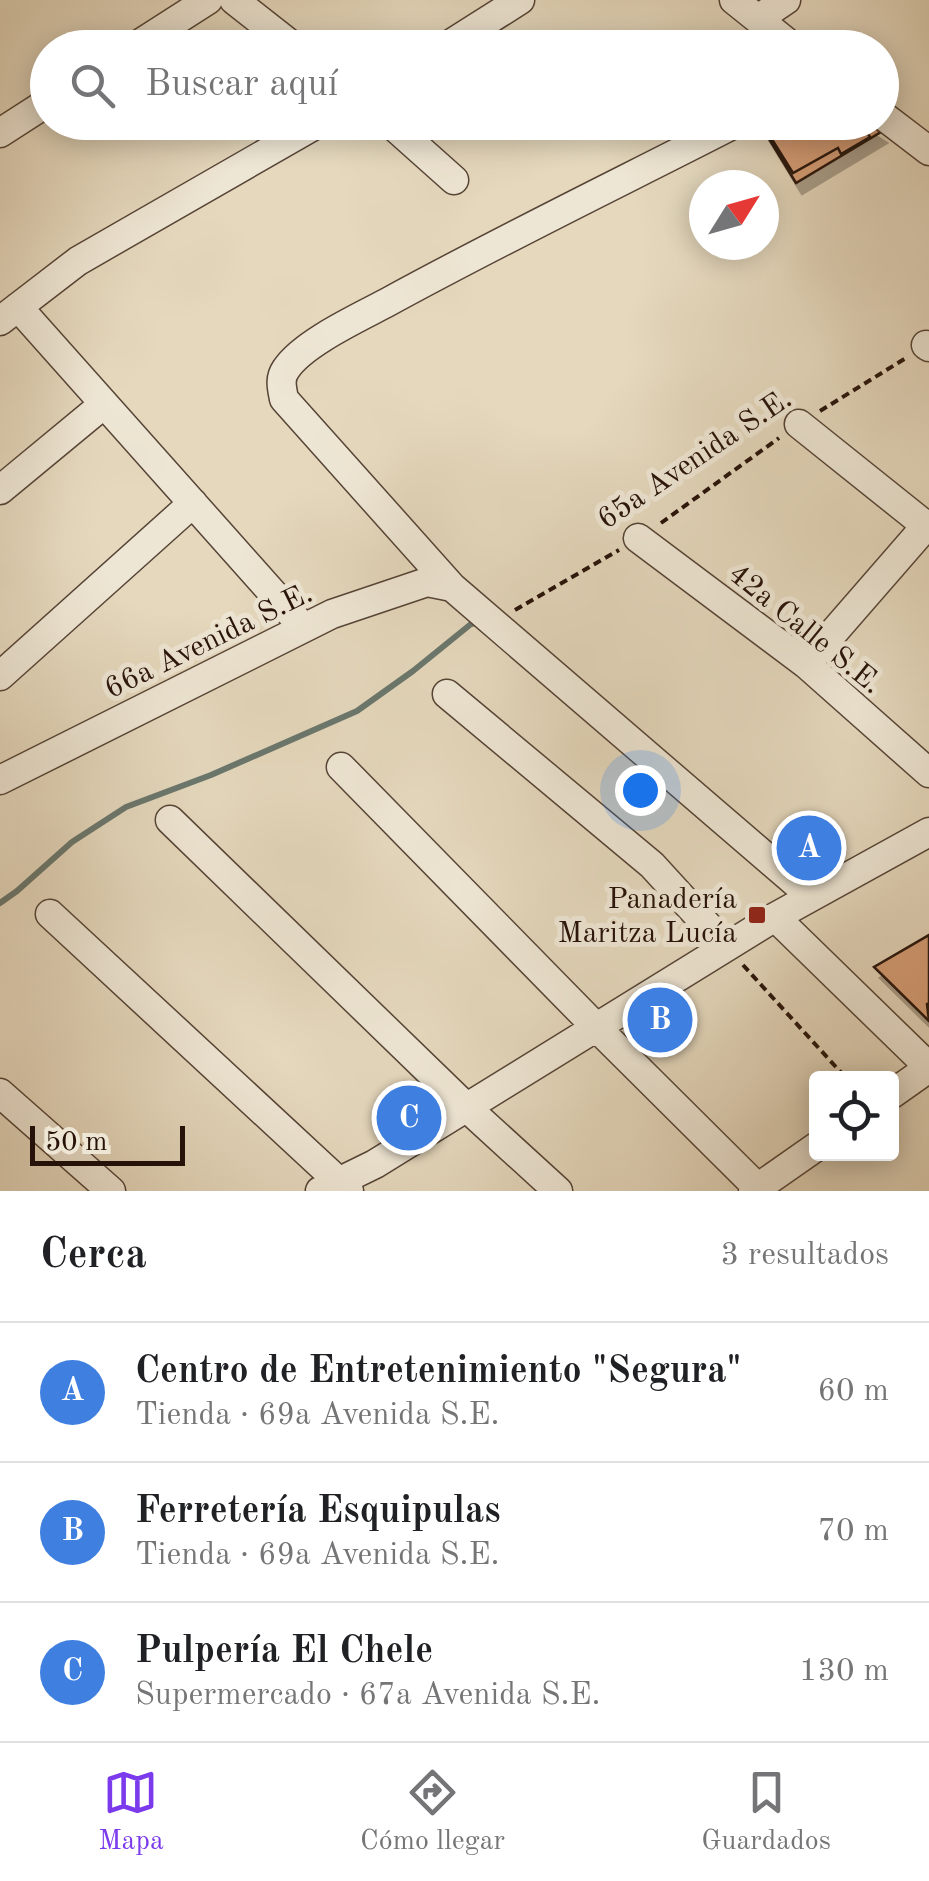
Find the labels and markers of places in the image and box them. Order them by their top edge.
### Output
pin: A [776,810,842,886]
place label: Panadería Maritza Lucía [558,885,737,949]
marker: Panadería Maritza Lucía [746,904,768,926]
pin: B [628,982,692,1058]
pin: C [376,1080,442,1156]

